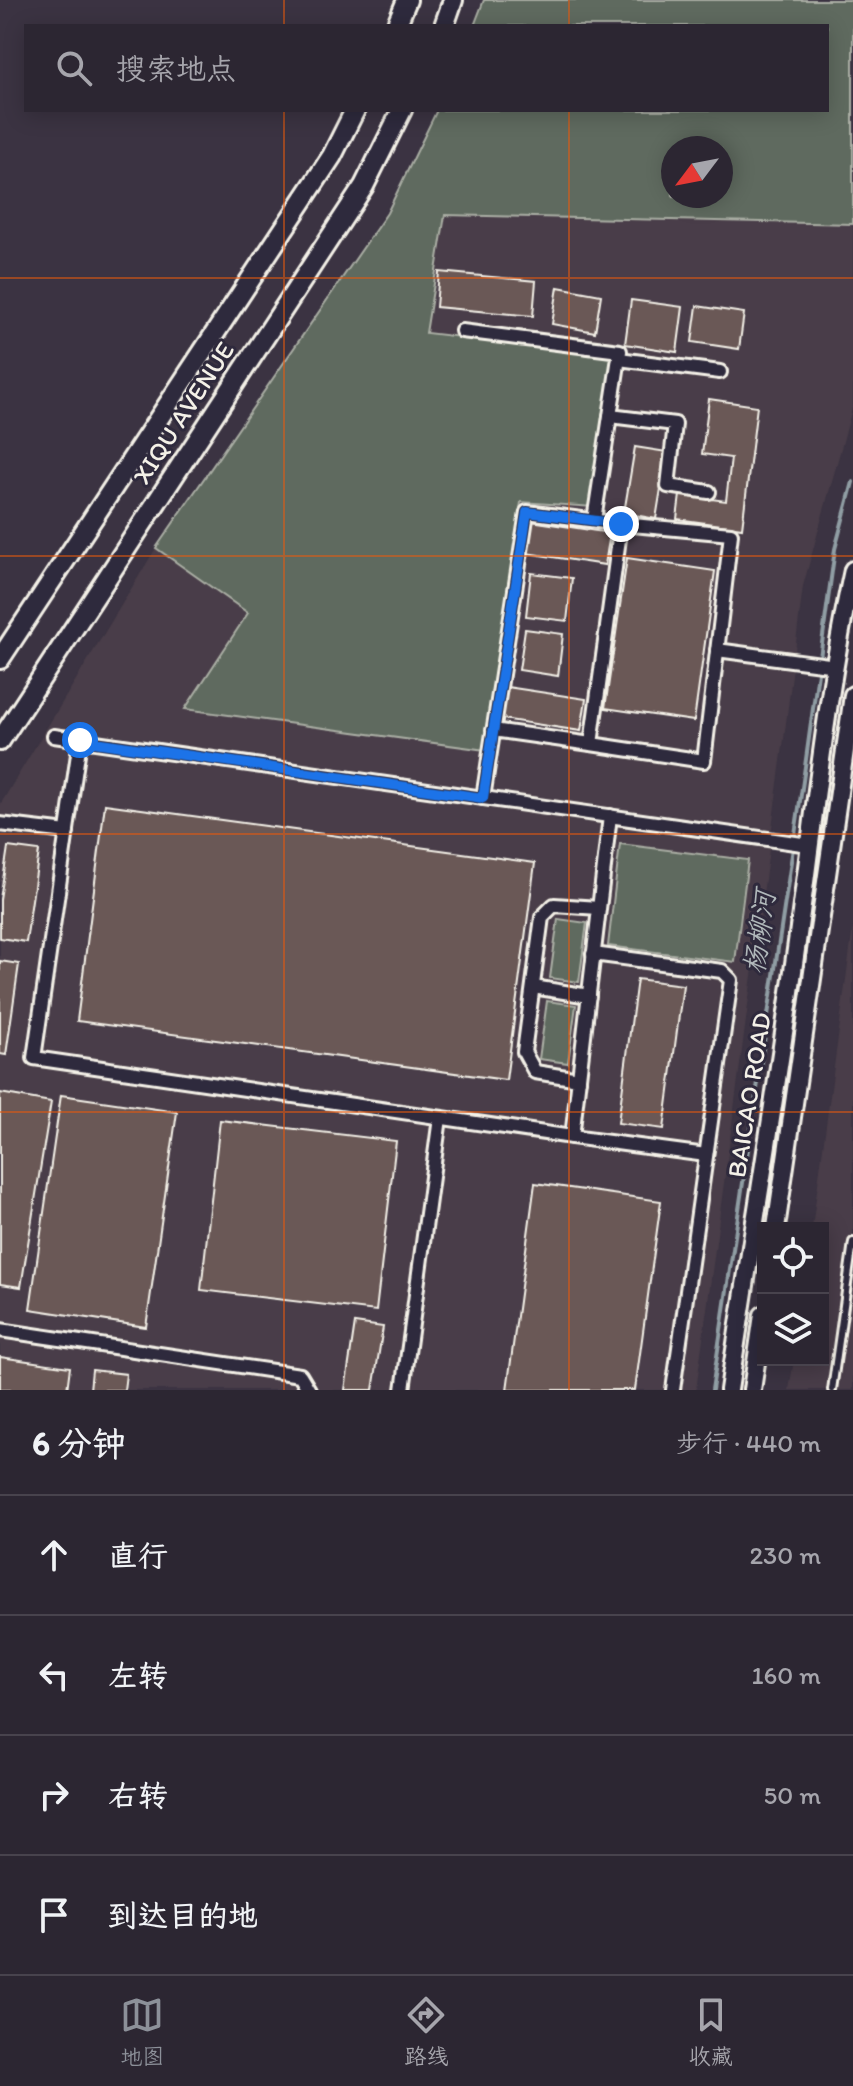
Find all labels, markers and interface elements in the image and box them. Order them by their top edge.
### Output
search box [24,24,829,112]
icon: search [52,46,96,90]
text: 搜索地点 [116,50,236,87]
north arrow [661,136,733,208]
street label: XIQU AVENUE [125,336,241,490]
route end [603,506,639,542]
route start [62,722,98,758]
water label: 杨柳河 [736,884,782,976]
street label: BAICAO ROAD [720,1010,778,1180]
map controls [757,1222,829,1366]
button: locate [757,1222,829,1294]
button: layers [757,1294,829,1366]
text: 6 分钟 [32,1423,126,1464]
text: 步行 · 440 m [676,1427,821,1459]
icon: ahead [32,1533,76,1577]
text: 直行 [108,1537,168,1574]
text: 230 m [749,1539,821,1571]
icon: left [32,1653,76,1697]
text: 左转 [108,1657,168,1694]
text: 160 m [751,1659,821,1691]
icon: right [32,1773,76,1817]
text: 右转 [108,1777,168,1814]
text: 50 m [764,1779,821,1811]
icon: arrive [32,1893,76,1937]
text: 到达目的地 [108,1897,258,1934]
tab: 地图 [120,1993,164,2070]
tab: 路线 [404,1993,449,2070]
tab: 收藏 [689,1993,733,2070]

